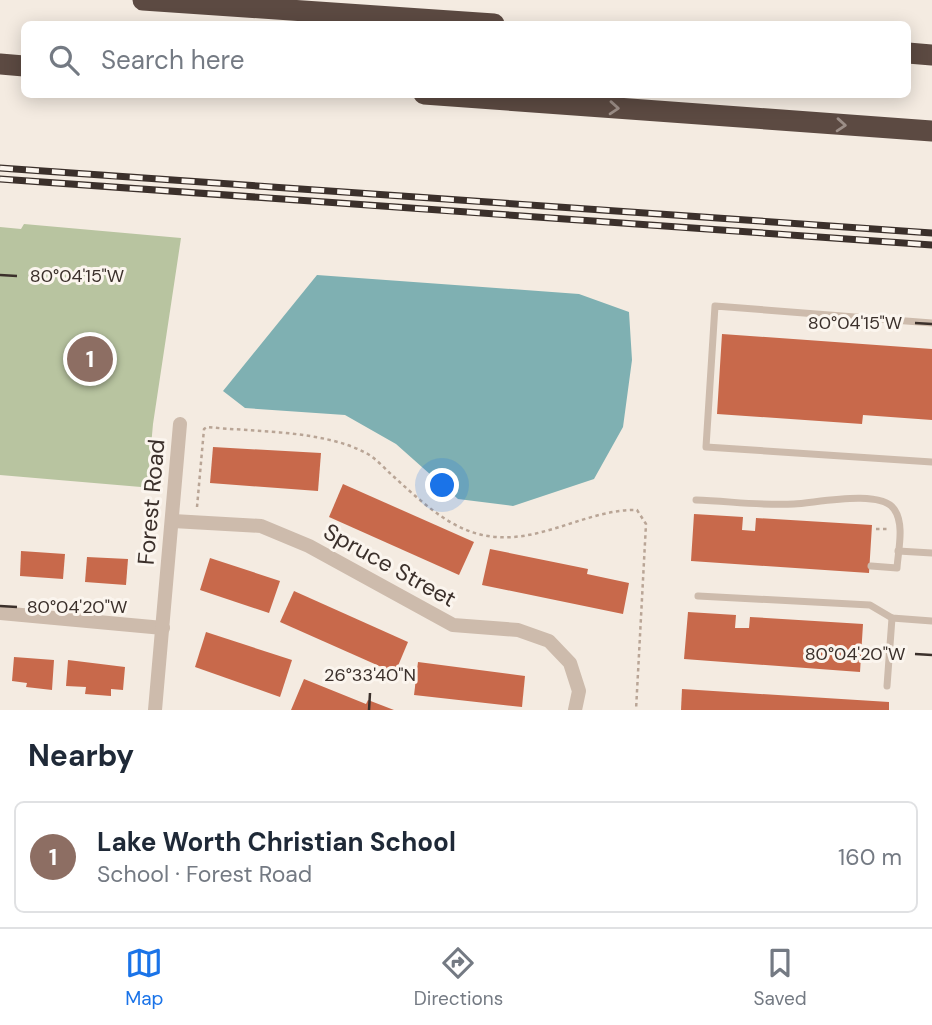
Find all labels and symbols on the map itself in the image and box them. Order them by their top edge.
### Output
one-way arrow [609,100,620,115]
one-way arrow [836,117,847,132]
text: 80°04'15"W [30,264,124,288]
text: 80°04'15"W [808,311,902,335]
pin: 1 [67,333,113,385]
street label: Forest Road [131,438,171,566]
your location [425,468,459,502]
street label: Spruce Street [318,516,462,614]
text: 80°04'20"W [27,595,127,619]
text: 80°04'20"W [805,642,905,666]
text: 26°33'40"N [324,663,416,687]

